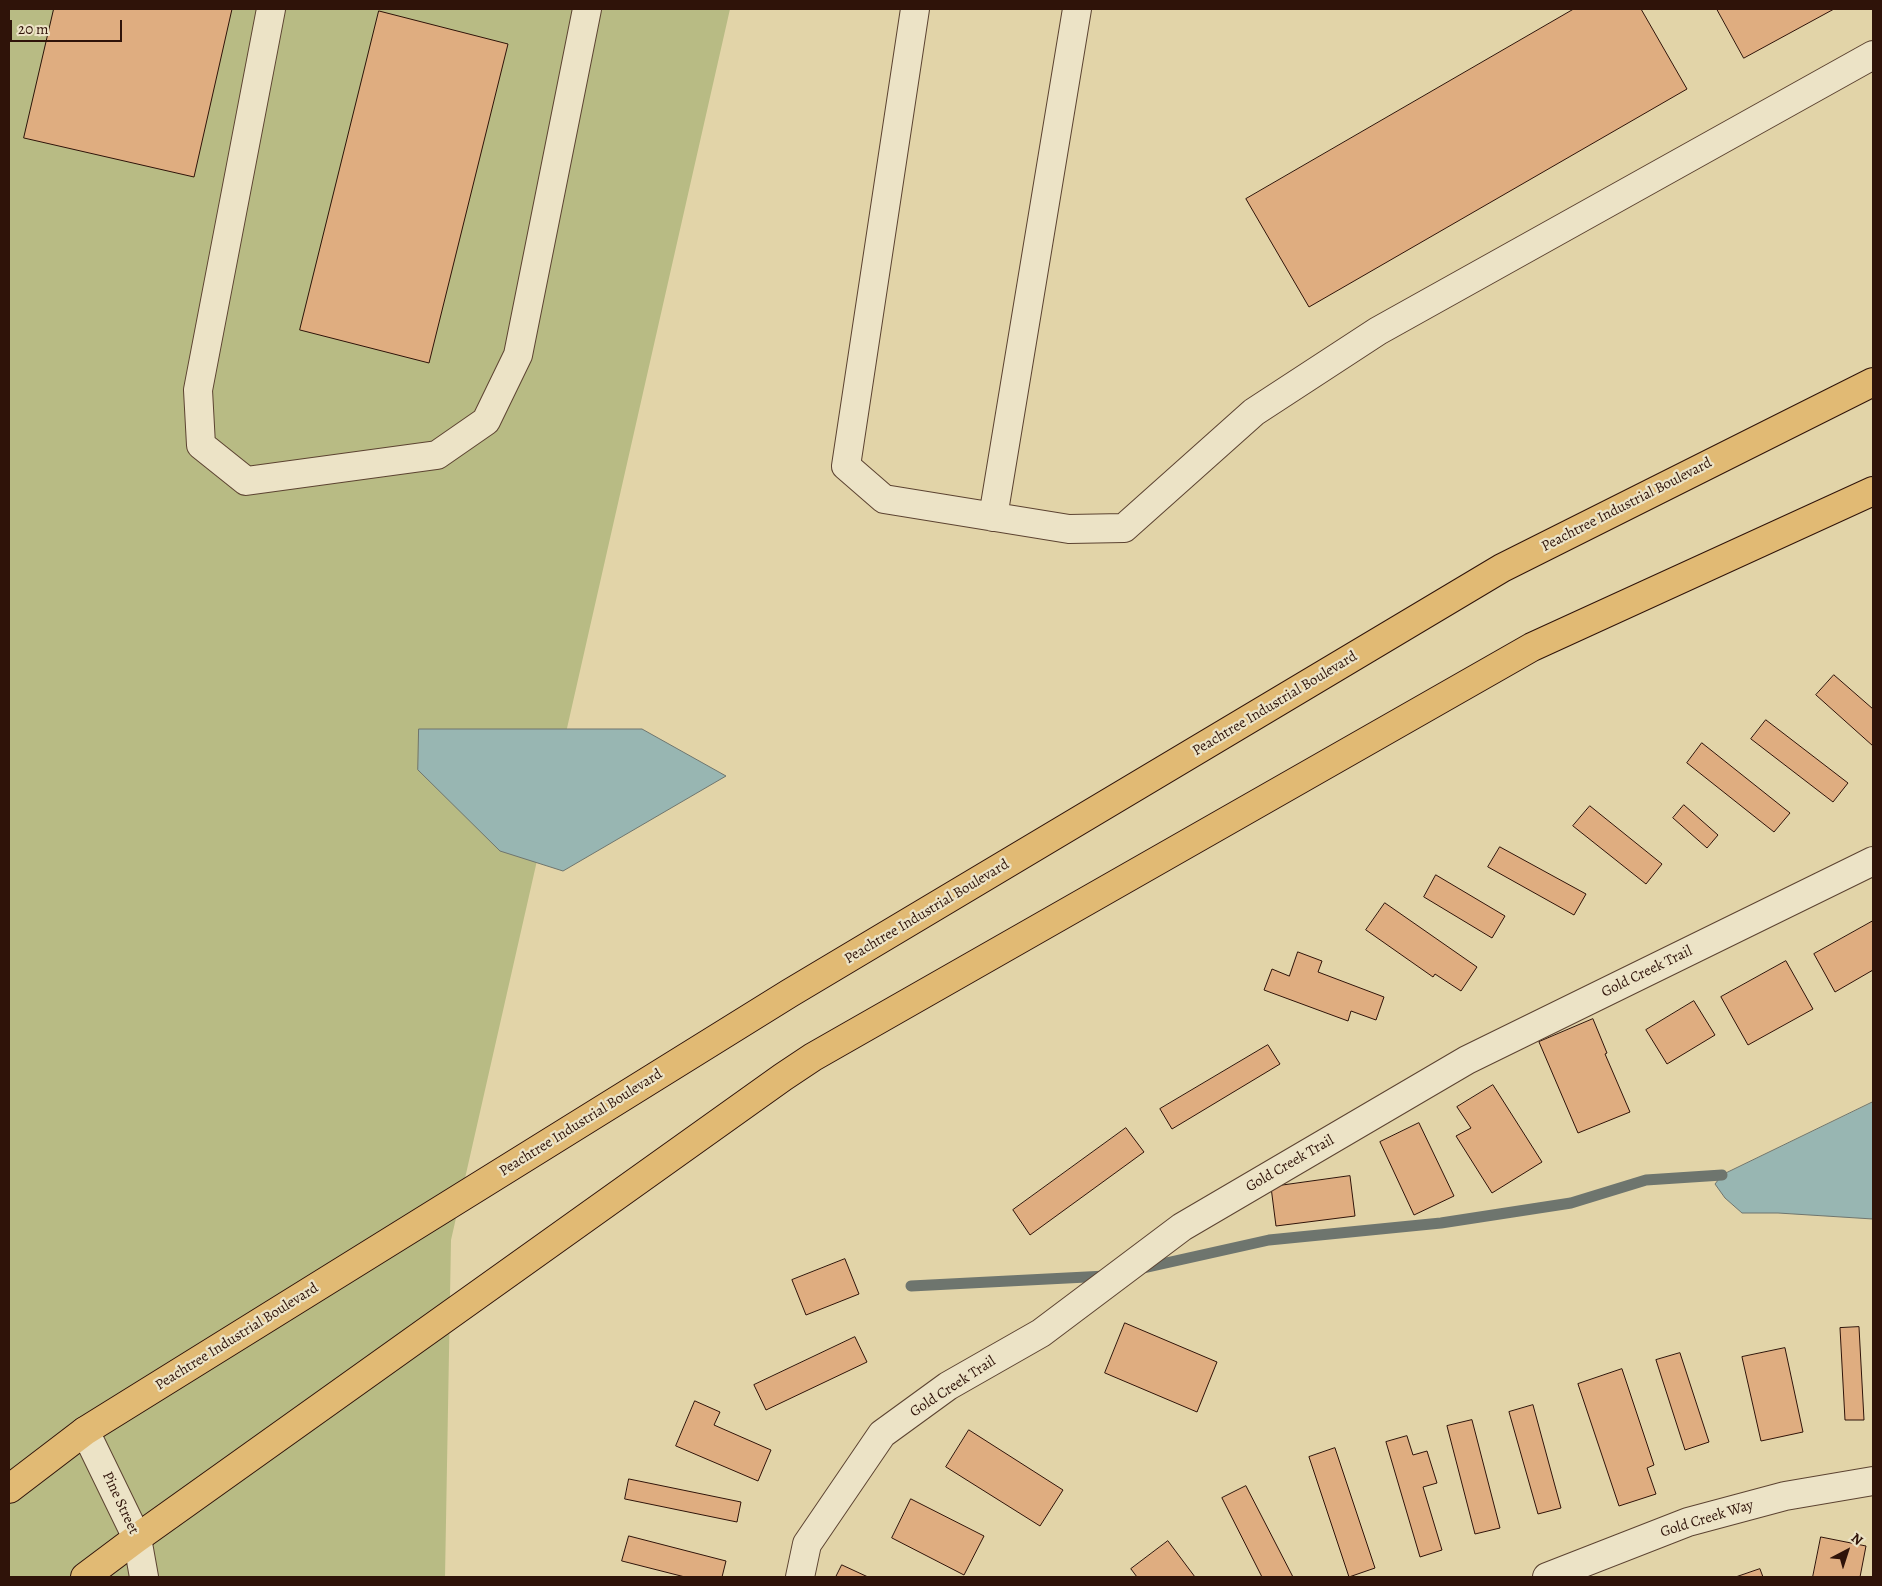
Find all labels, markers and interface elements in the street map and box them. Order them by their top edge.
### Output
scale bar [12,10,125,42]
text: 20 m [18,19,49,39]
street label: Peachtree Industrial Boulevard [1539,454,1715,556]
street label: Peachtree Industrial Boulevard [1189,648,1361,760]
street label: Peachtree Industrial Boulevard [841,856,1013,968]
street label: Gold Creek Trail [1599,942,1695,1002]
street label: Peachtree Industrial Boulevard [496,1065,666,1181]
street label: Gold Creek Trail [1243,1132,1337,1196]
street label: Peachtree Industrial Boulevard [152,1279,322,1395]
street label: Gold Creek Trail [907,1353,999,1421]
street label: Pine Street [98,1469,142,1537]
street label: Gold Creek Way [1658,1496,1756,1542]
north arrow [1822,1526,1872,1576]
text: N [1847,1529,1867,1550]

